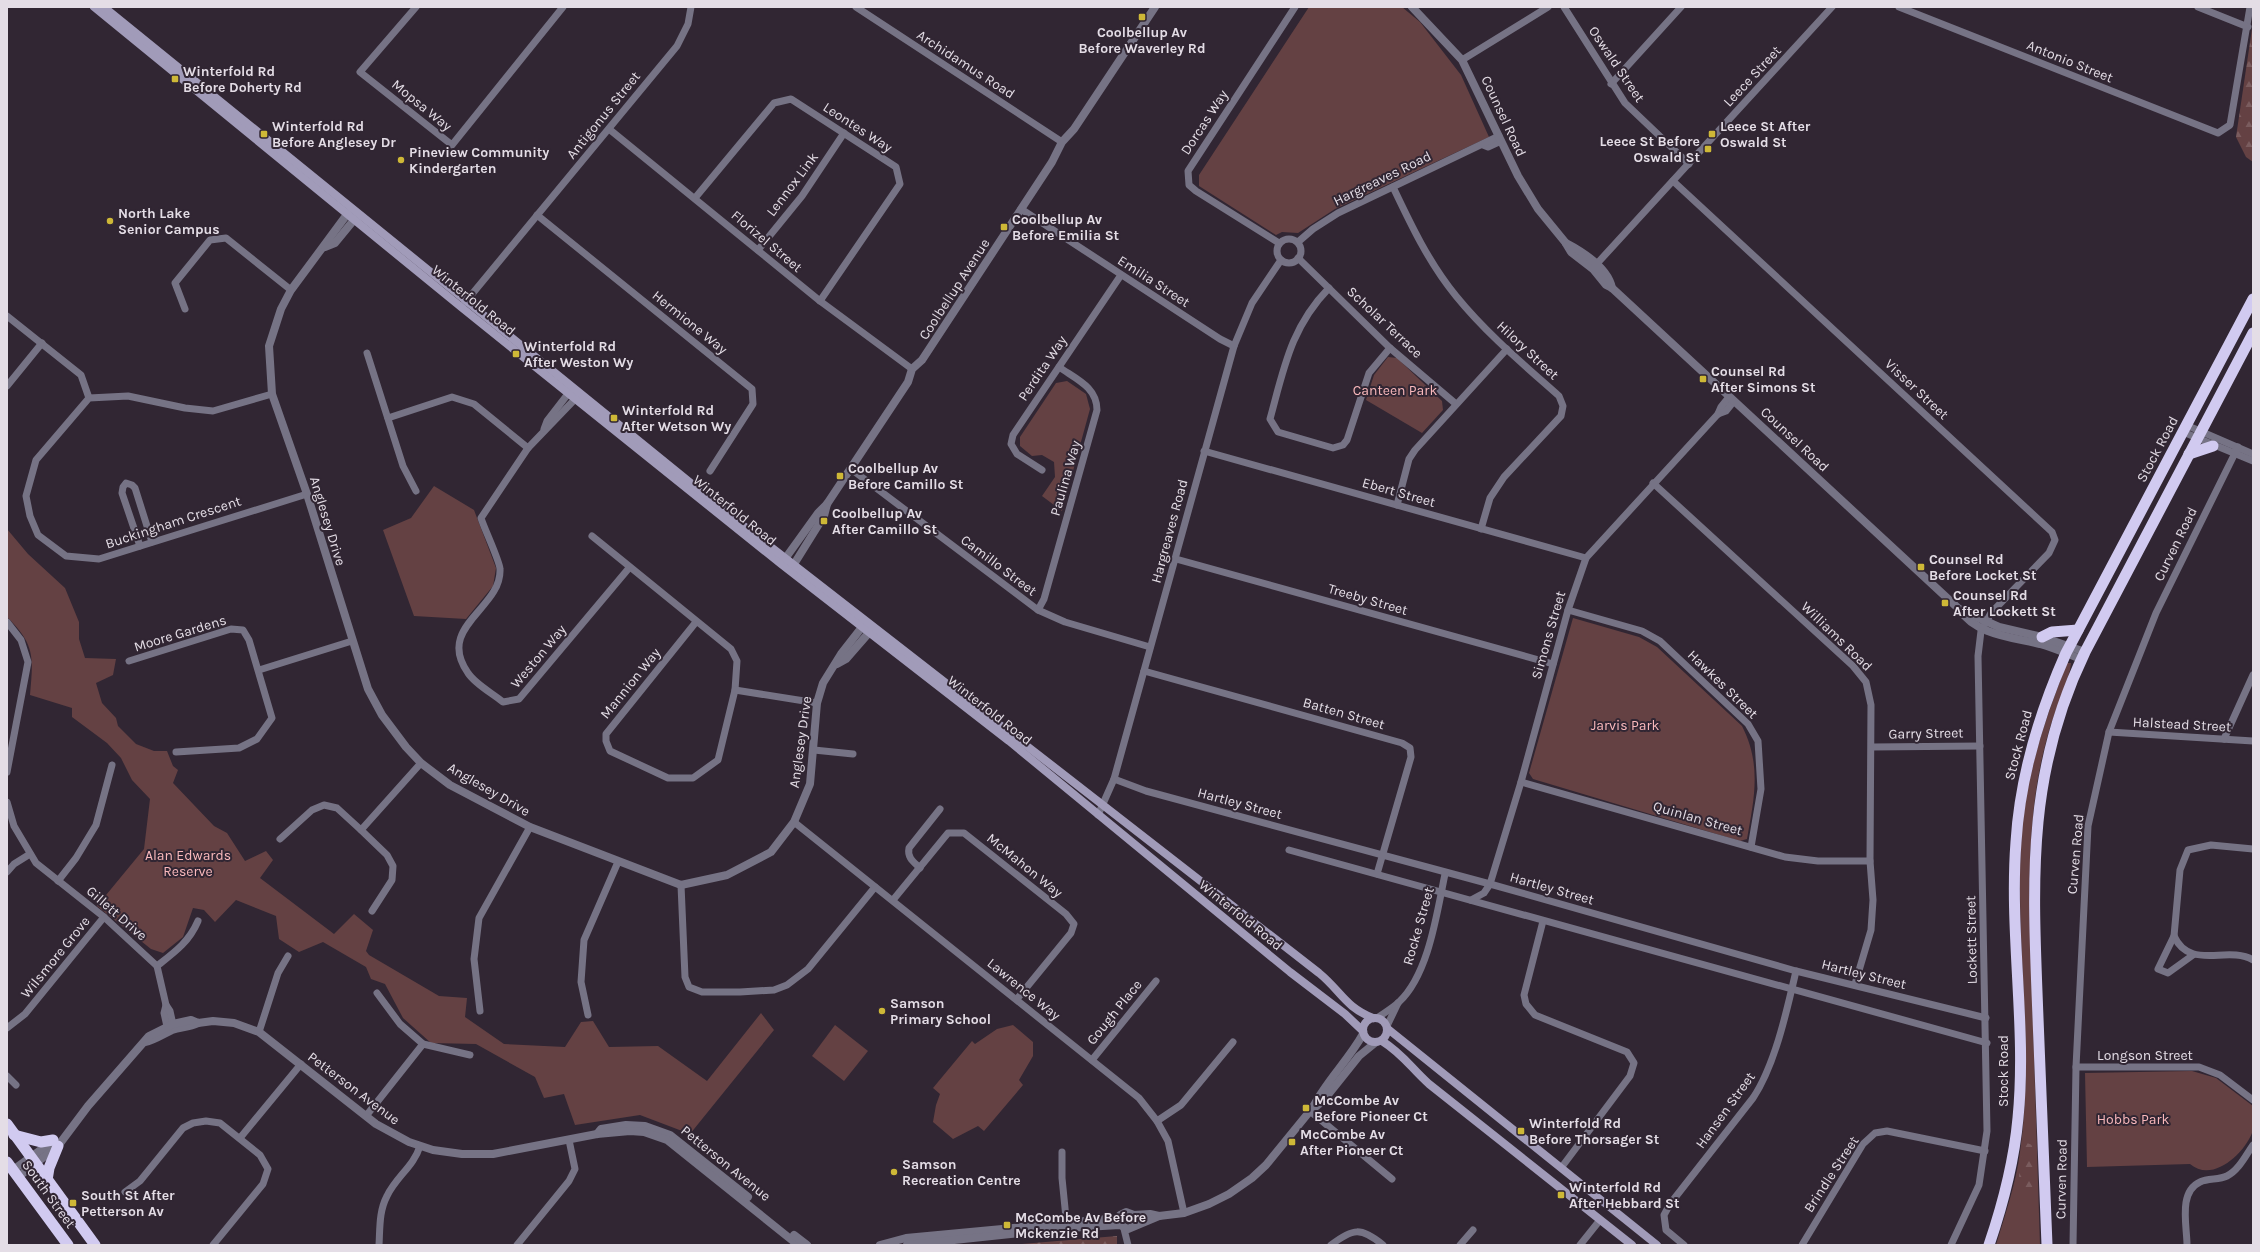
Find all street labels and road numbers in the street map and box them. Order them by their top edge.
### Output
street label: Oswald Street [1585,23,1648,106]
street label: Archidamus Road [914,26,1018,102]
street label: Antonio Street [2024,36,2115,86]
street label: Leece Street [1720,42,1785,110]
street label: Antigonus Street [563,68,644,162]
street label: Counsel Road [1477,73,1530,159]
street label: Mopsa Way [388,76,456,135]
street label: Dorcas Way [1177,86,1232,158]
street label: Leontes Way [820,99,896,156]
street label: Hargreaves Road [1330,147,1434,210]
street label: Lennox Link [763,149,822,220]
street label: Florizel Street [728,207,806,276]
street label: Coolbellup Avenue [915,236,993,343]
street label: Emilia Street [1114,252,1193,311]
street label: Winterfold Road [428,261,519,339]
street label: Scholar Terrace [1343,283,1426,362]
street label: Hermione Way [649,287,731,358]
street label: Hilory Street [1493,317,1562,383]
street label: Perdita Way [1014,332,1071,404]
street label: Visser Street [1881,356,1952,423]
street label: Counsel Road [1757,403,1832,475]
street label: Stock Road [2133,413,2182,485]
street label: Paulina Way [1047,438,1085,518]
street label: Winterfold Road [689,471,780,549]
street label: Anglesey Drive [306,474,349,568]
street label: Ebert Street [1360,474,1437,511]
street label: Hargreaves Road [1147,477,1192,585]
street label: Buckingham Crescent [103,492,243,552]
street label: Curven Road [2150,504,2201,584]
street label: Camillo Street [957,531,1040,600]
street label: Treeby Street [1326,580,1410,619]
street label: Simons Street [1528,589,1569,681]
street label: Williams Road [1798,598,1876,675]
street label: Moore Gardens [132,611,228,656]
street label: Weston Way [507,621,570,692]
street label: Mannion Way [597,644,664,722]
street label: Hawkes Street [1684,646,1761,722]
street label: Winterfold Road [944,672,1035,749]
street label: Batten Street [1301,694,1387,733]
street label: Anglesey Drive [786,695,815,789]
street label: Stock Road [2001,708,2036,782]
street label: Halstead Street [2132,713,2232,736]
street label: Garry Street [1888,724,1964,743]
street label: Anglesey Drive [444,759,533,820]
street label: Hartley Street [1196,784,1284,823]
street label: Quinlan Street [1651,798,1744,839]
street label: Curven Road [2064,813,2087,895]
street label: McMahon Way [983,830,1066,901]
street label: Hartley Street [1508,868,1596,909]
street label: Winterfold Road [1195,876,1286,954]
street label: Gillett Drive [83,882,150,944]
street label: Rocke Street [1399,885,1438,967]
street label: Lockett Street [1962,895,1981,985]
street label: Wilsmore Grove [17,913,94,1002]
street label: Lawrence Way [984,955,1064,1024]
street label: Hartley Street [1820,956,1908,993]
street label: Gough Place [1083,976,1146,1048]
street label: Stock Road [1995,1035,2012,1107]
street label: Longson Street [2097,1047,2193,1064]
street label: Petterson Avenue [304,1048,403,1128]
street label: Hansen Street [1692,1069,1759,1152]
street label: Petterson Avenue [677,1122,774,1205]
street label: Brindle Street [1800,1133,1862,1216]
street label: Curven Road [2052,1139,2071,1219]
street label: South Street [18,1157,79,1232]

